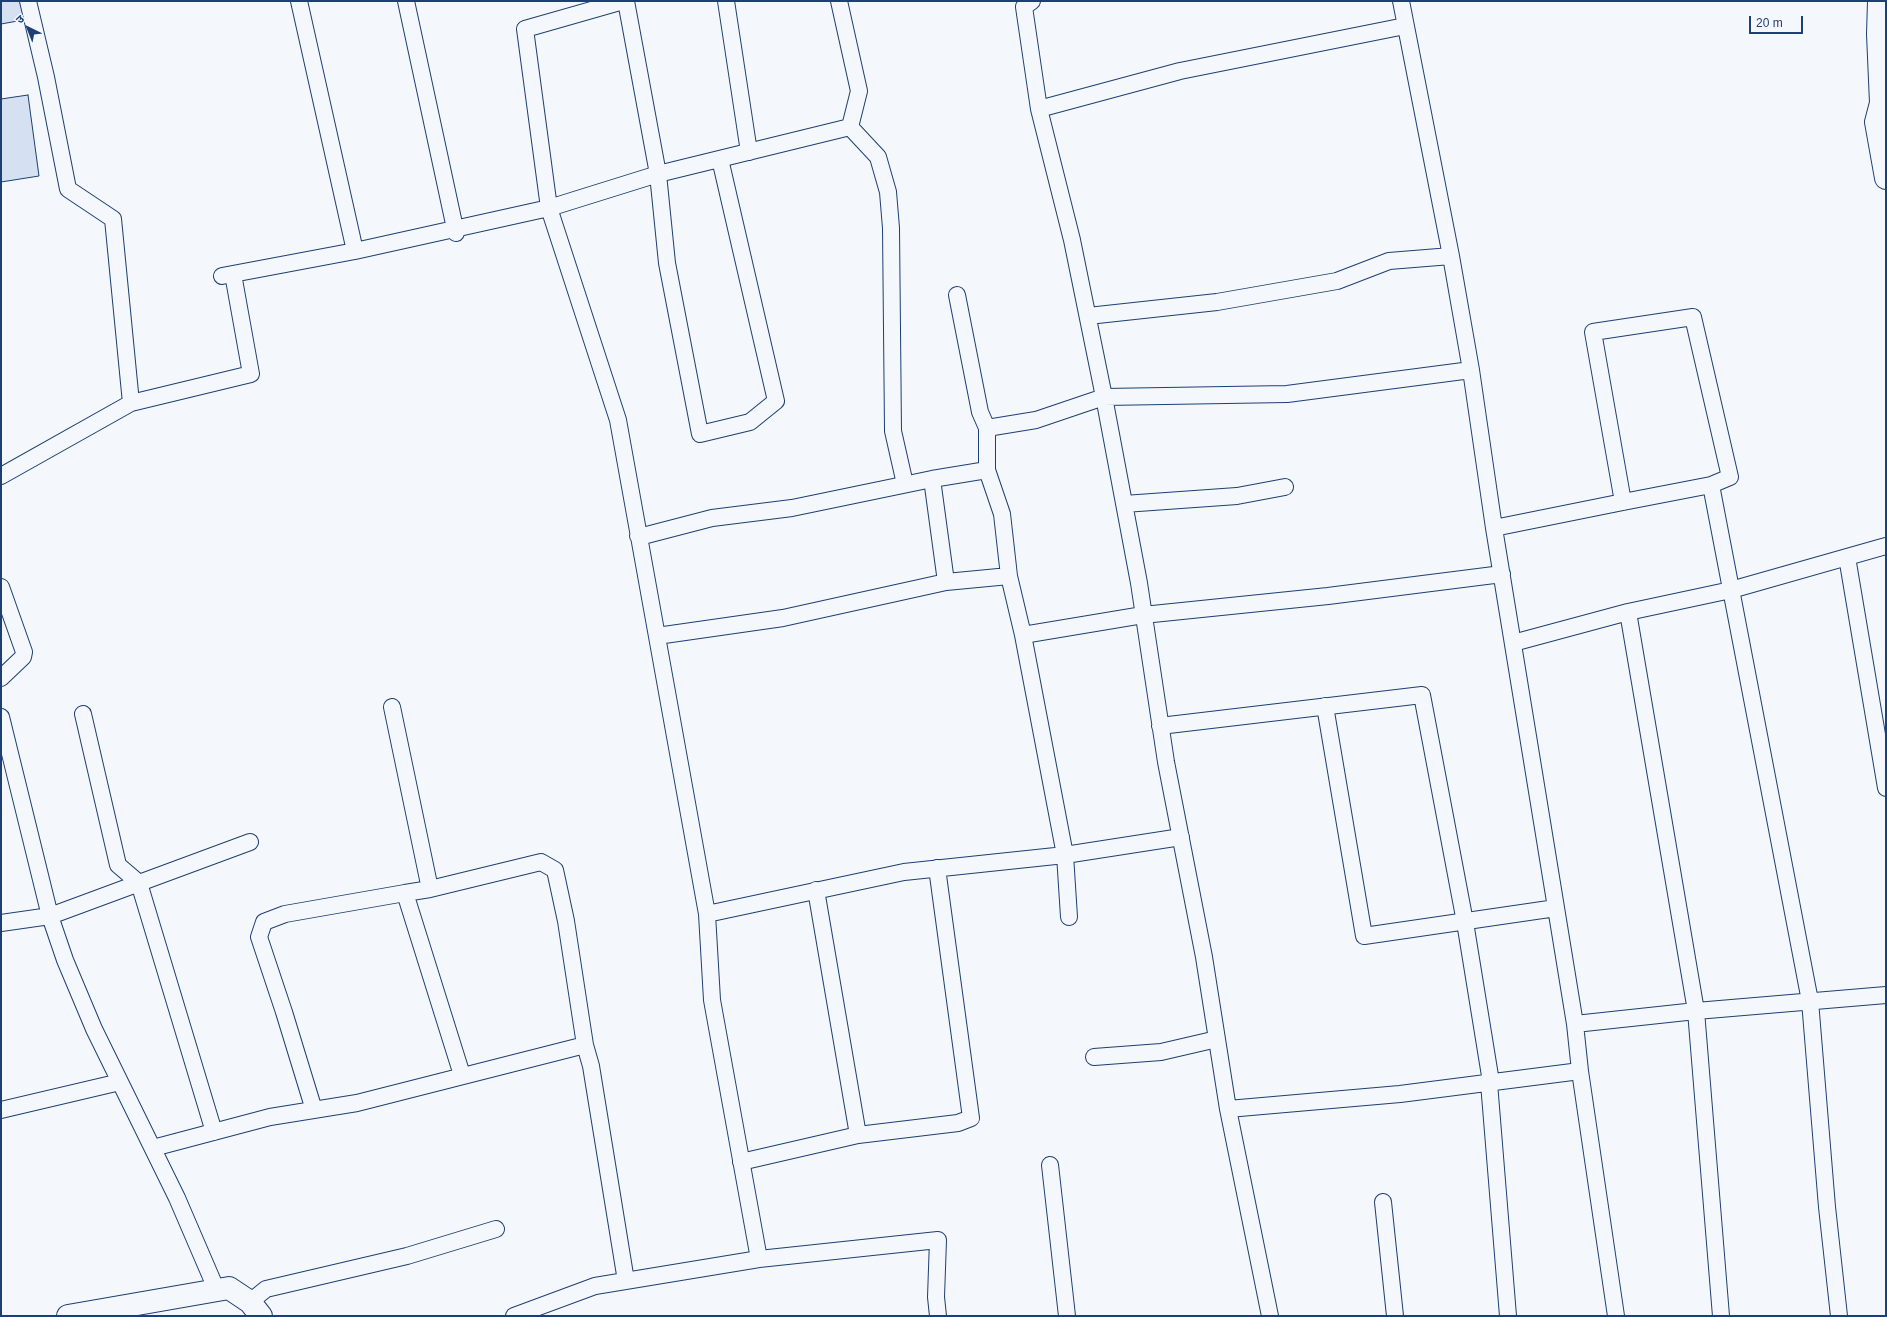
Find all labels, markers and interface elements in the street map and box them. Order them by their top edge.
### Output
north arrow [8,8,48,48]
scale bar [1751,8,1805,34]
text: उ [13,13,26,26]
text: 20 m [1756,16,1783,30]

